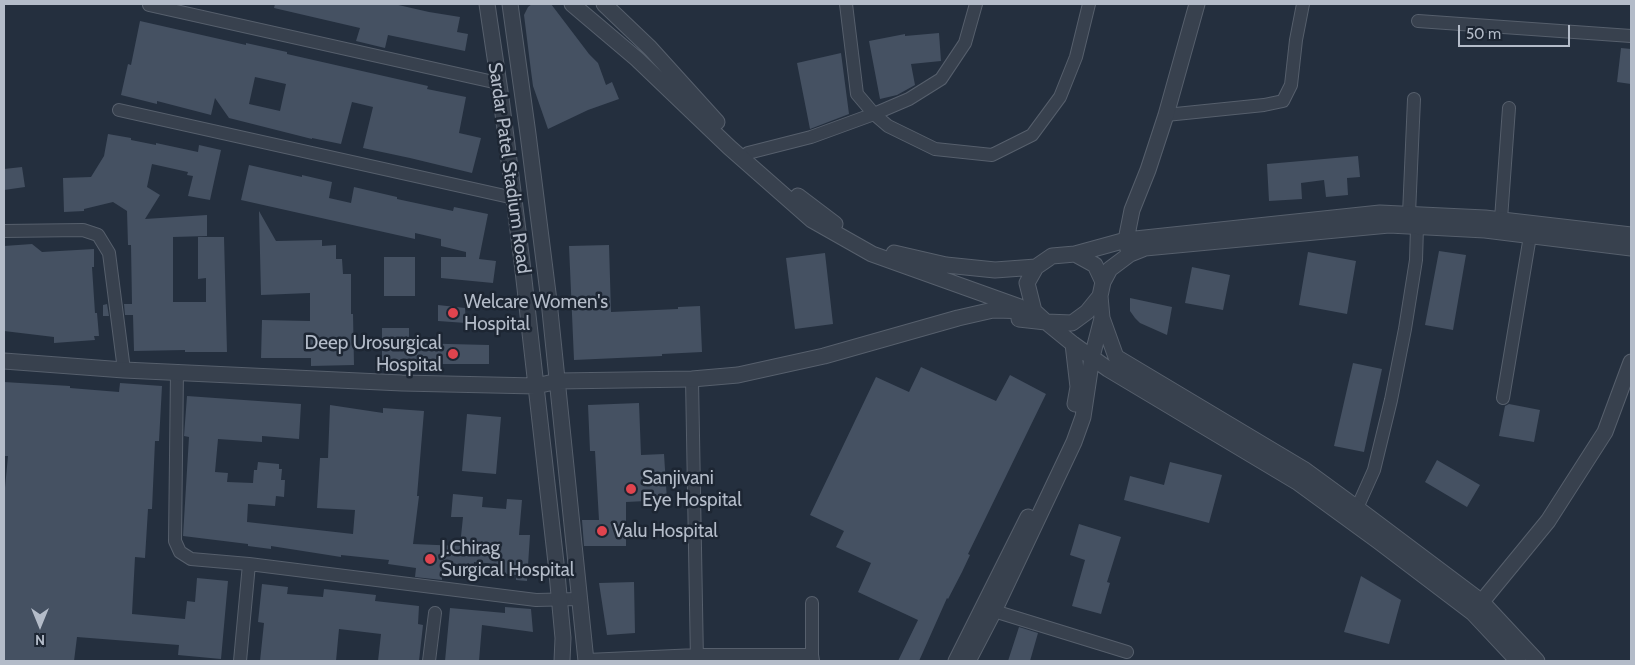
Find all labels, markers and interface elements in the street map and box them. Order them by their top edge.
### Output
scale bar [1460,15,1572,47]
text: 50 m [1466,25,1501,43]
street label: Sardar Patel Stadium Road [483,61,535,275]
place label: Welcare Women's Hospital [464,291,608,335]
marker: Welcare Women's Hospital [446,306,460,320]
place label: Deep Urosurgical Hospital [305,332,442,376]
marker: Deep Urosurgical Hospital [446,347,460,361]
place label: Sanjivani Eye Hospital [642,467,742,511]
marker: Sanjivani Eye Hospital [624,482,638,496]
place label: Valu Hospital [613,520,718,542]
marker: Valu Hospital [595,524,609,538]
place label: J.Chirag Surgical Hospital [441,537,574,581]
marker: J.Chirag Surgical Hospital [423,552,437,566]
north arrow [15,600,65,650]
text: N [35,631,45,649]

